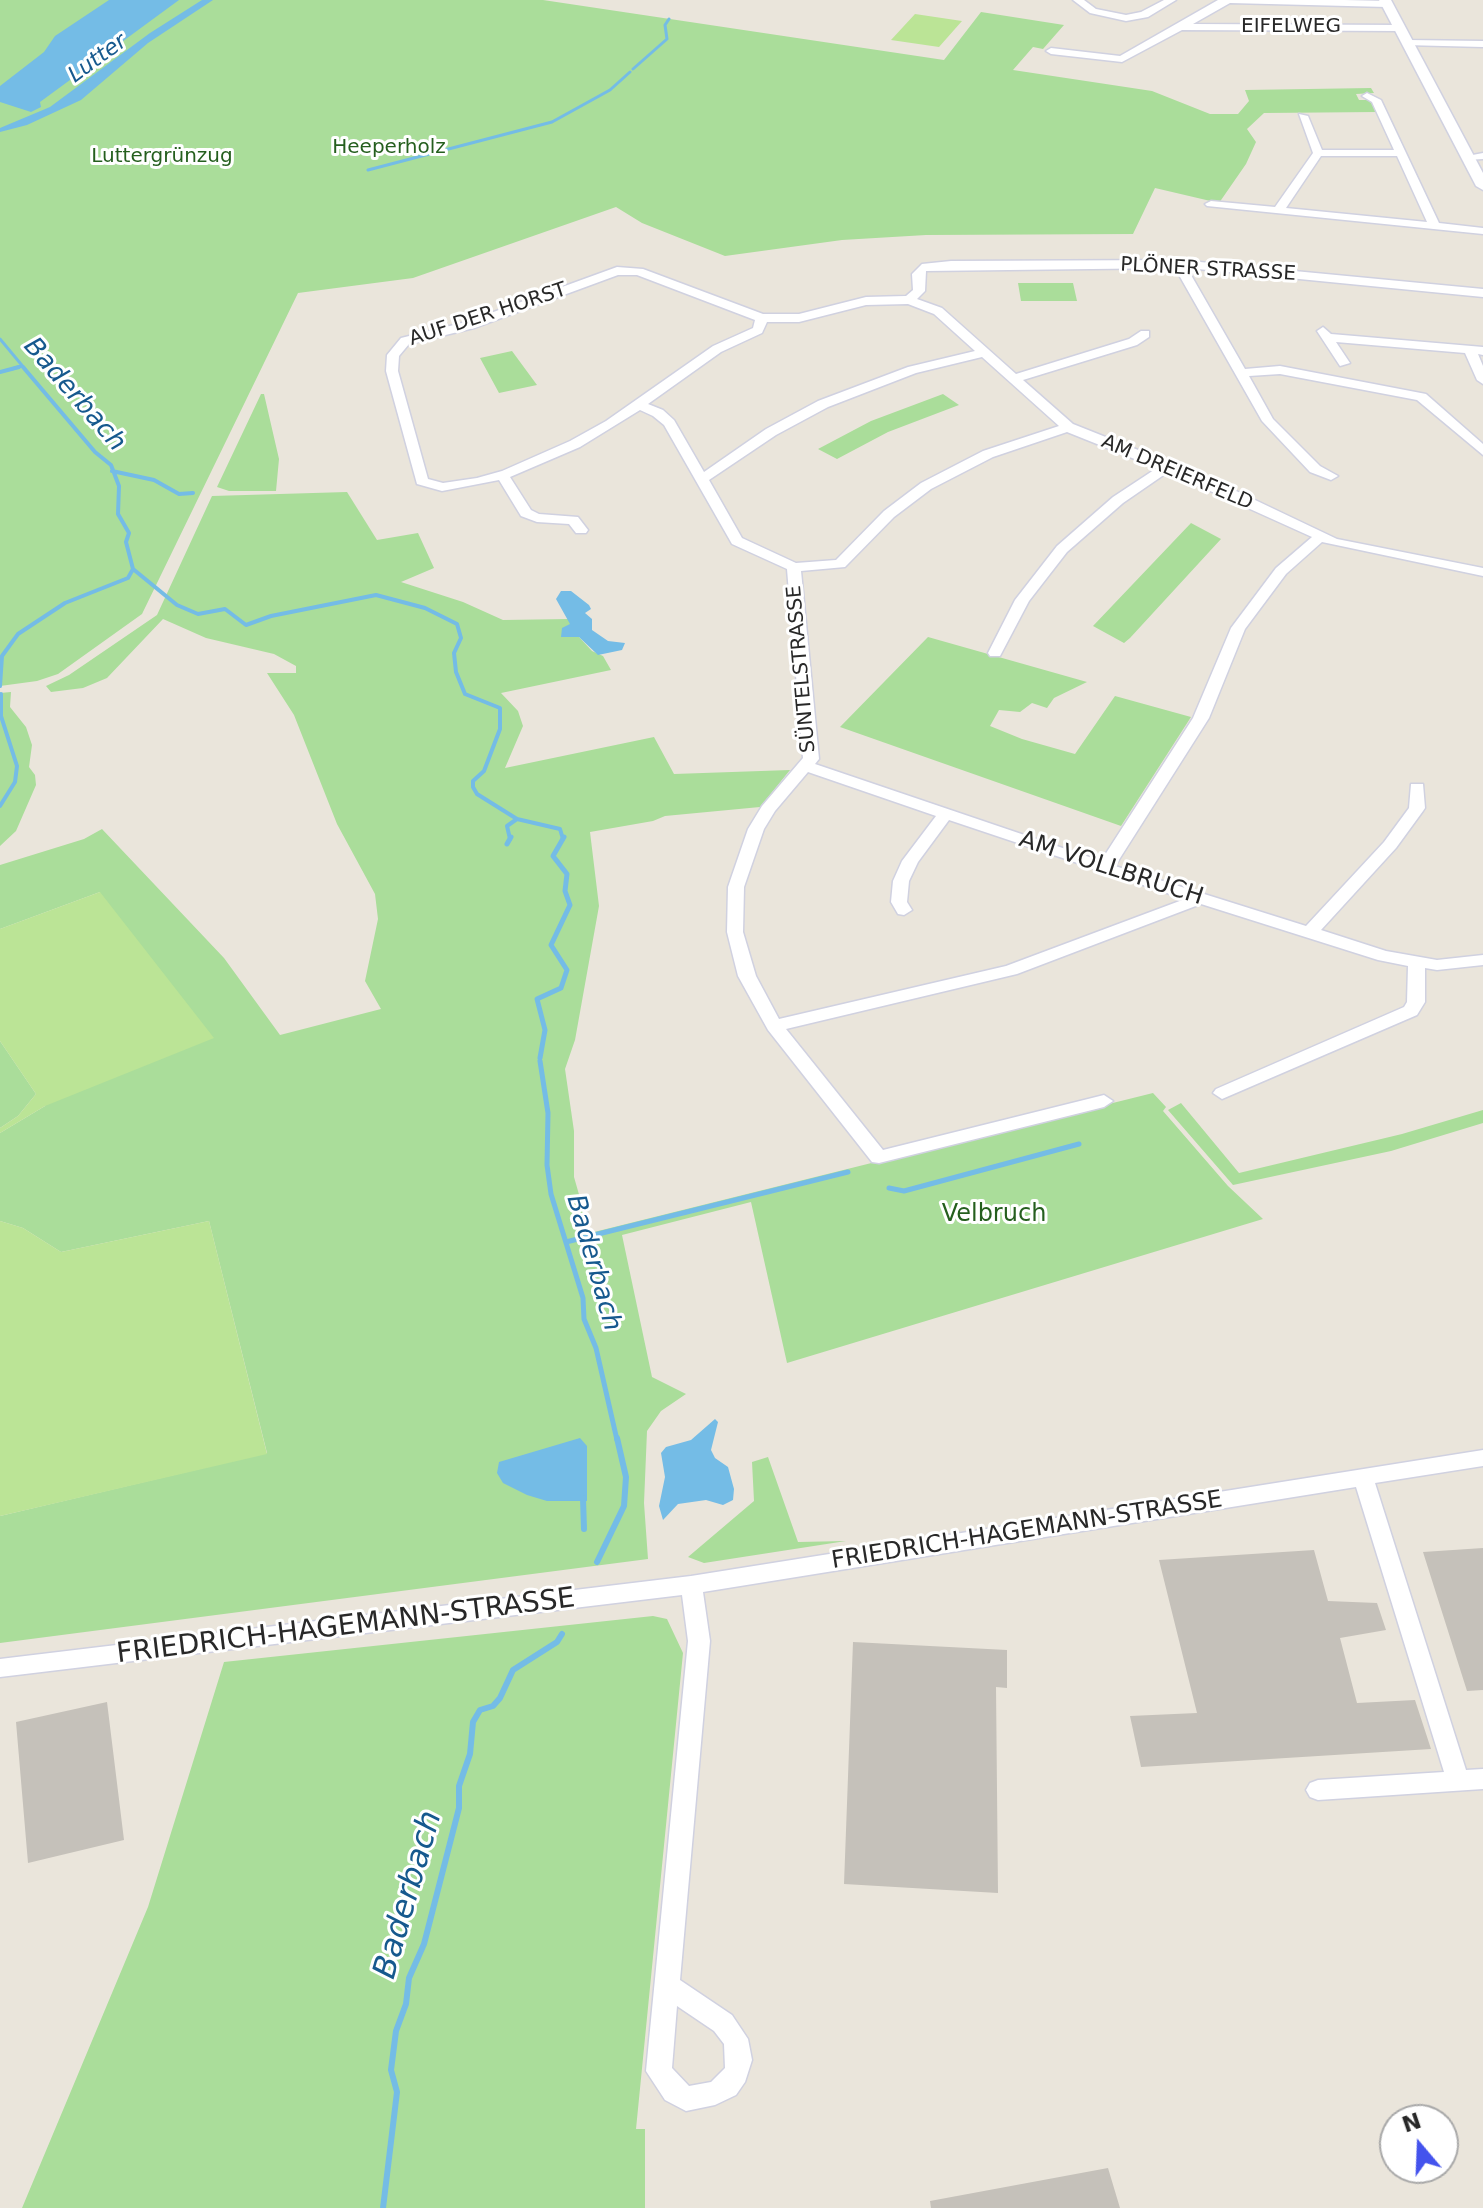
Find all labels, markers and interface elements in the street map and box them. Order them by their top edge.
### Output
street label: EIFELWEG [1241,15,1341,39]
water label: Lutter [64,29,132,89]
park label: Heeperholz [332,136,446,160]
park label: Luttergrünzug [91,145,233,169]
street label: PLÖNER STRASSE [1120,253,1296,287]
street label: AUF DER HORST [406,278,570,352]
water label: Baderbach [16,332,132,458]
street label: AM DREIERFELD [1098,430,1256,516]
street label: SÜNTELSTRASSE [783,584,821,754]
street label: AM VOLLBRUCH [1015,826,1207,912]
water label: Baderbach [559,1191,627,1335]
park label: Velbruch [942,1201,1046,1229]
street label: FRIEDRICH-HAGEMANN-STRASSE [829,1486,1225,1576]
street label: FRIEDRICH-HAGEMANN-STRASSE [115,1582,577,1672]
water label: Baderbach [367,1807,451,1983]
north arrow [1379,2104,1459,2184]
text: N [1399,2108,1424,2138]

